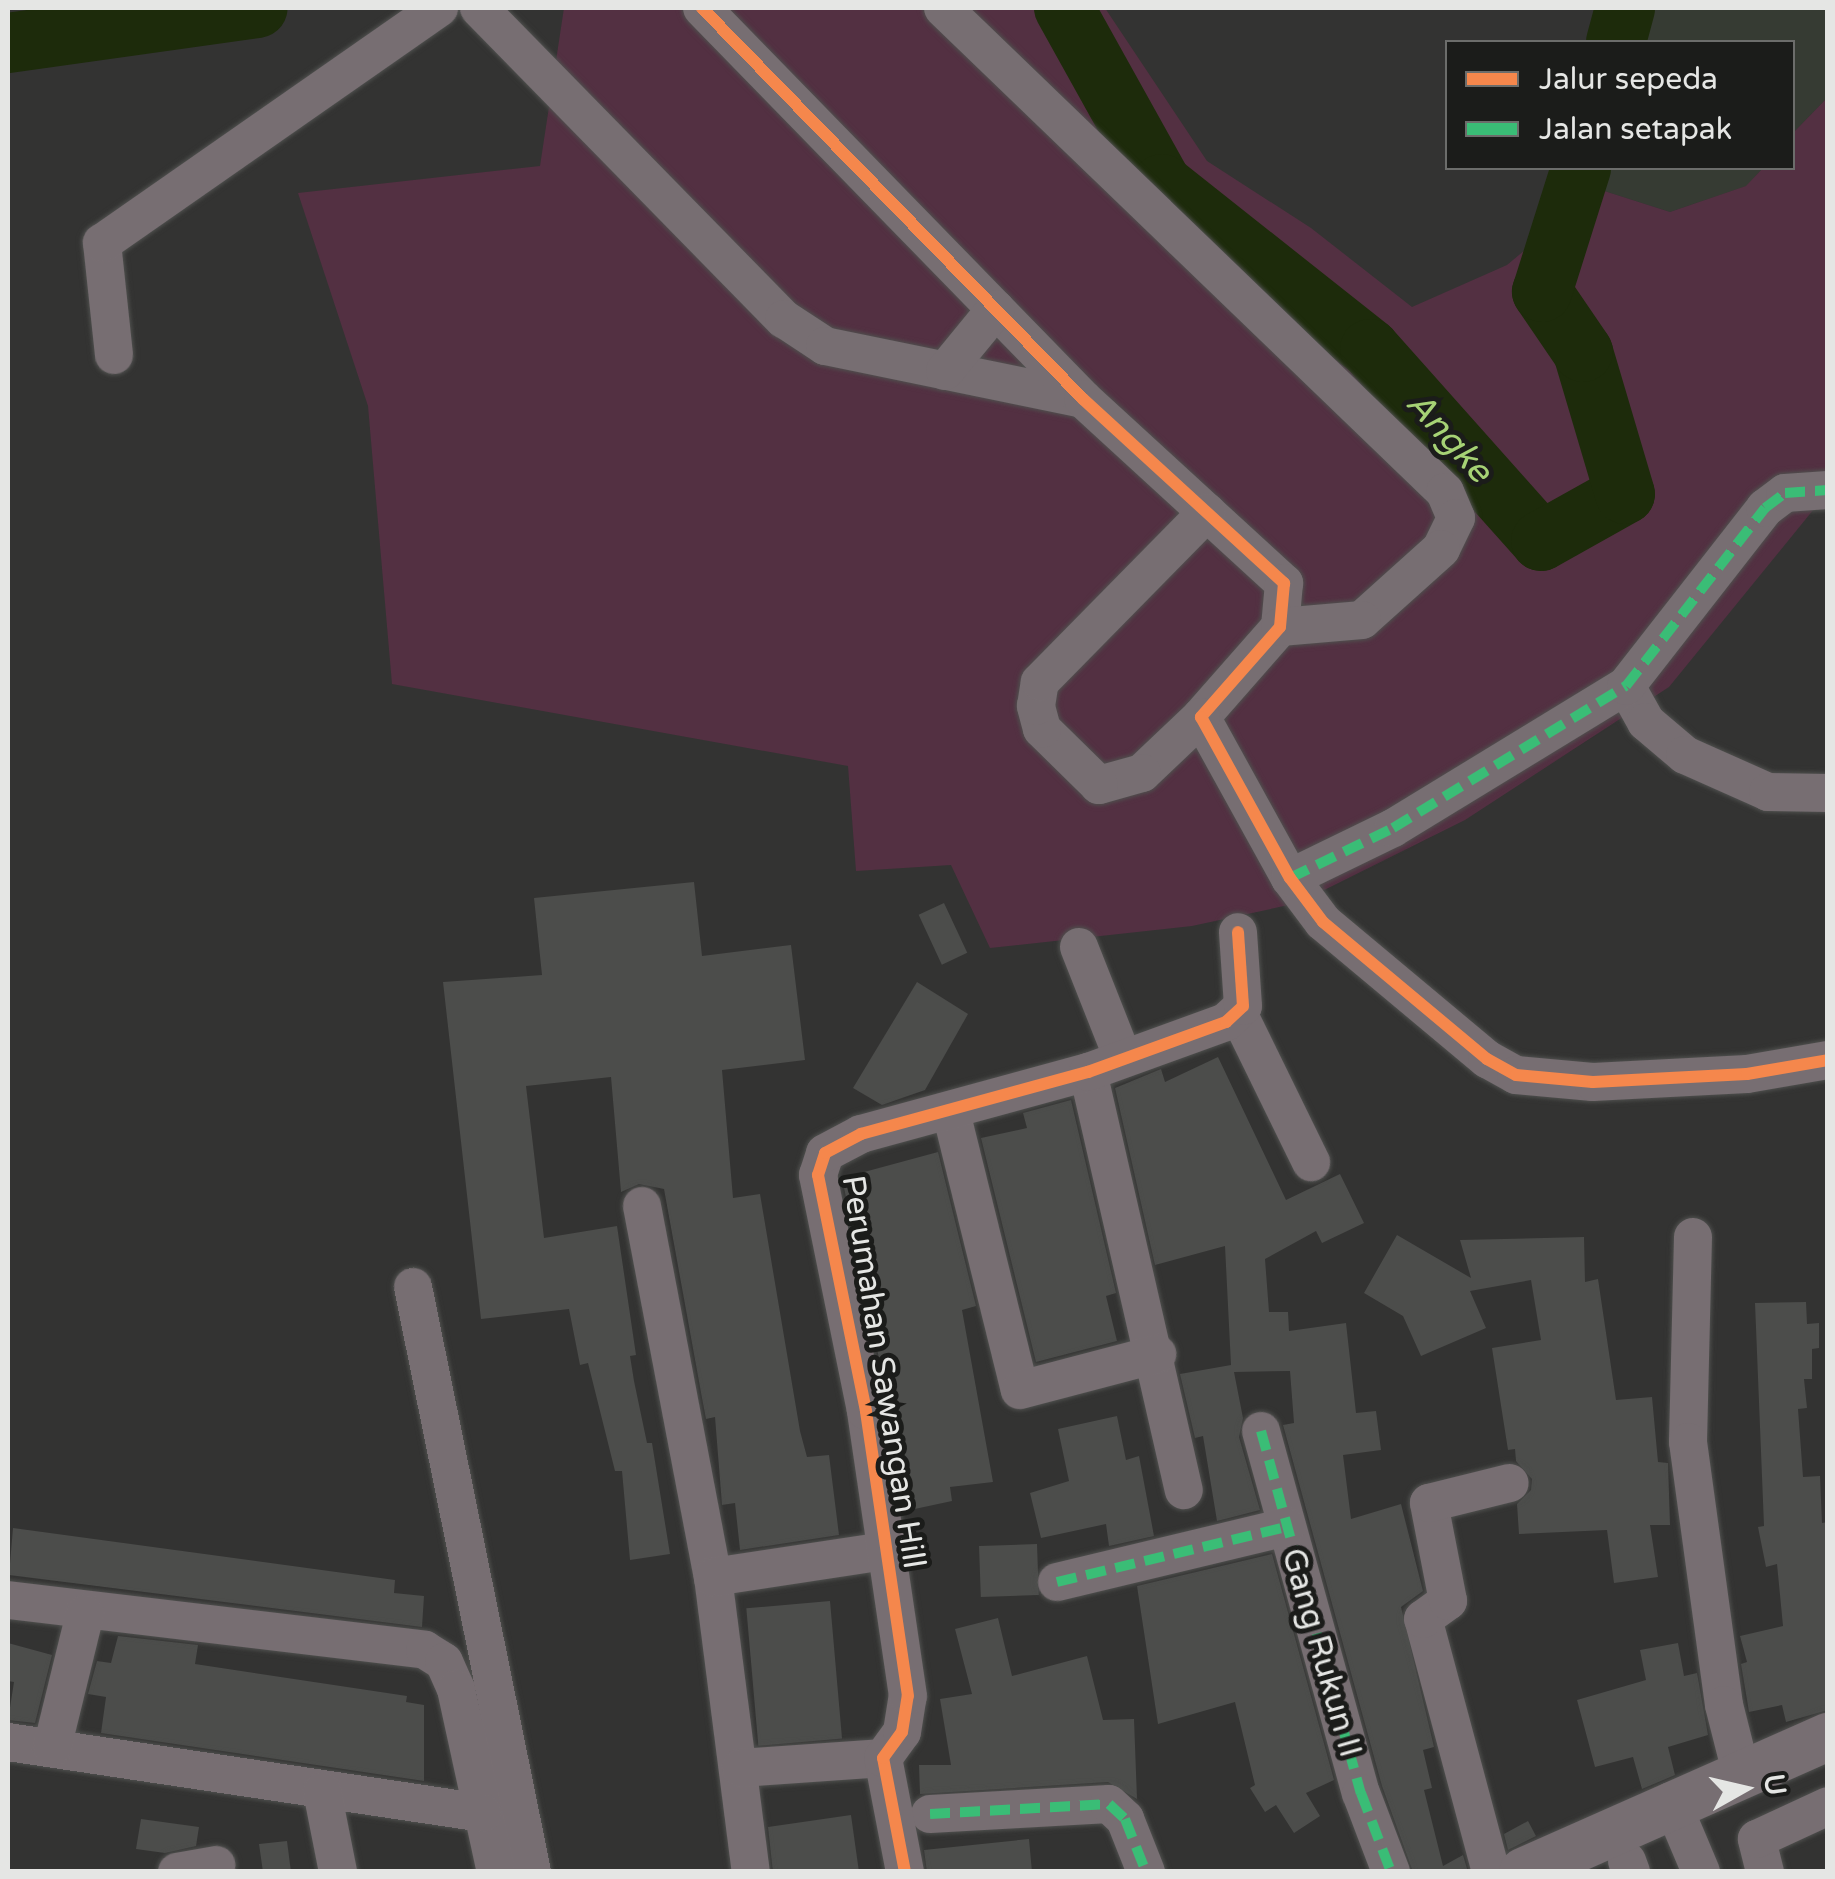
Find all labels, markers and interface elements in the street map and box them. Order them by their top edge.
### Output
legend [1445,40,1795,170]
text: Jalur sepeda [1539,61,1718,98]
text: Jalan setapak [1539,111,1732,148]
water label: Angke [1397,383,1501,491]
street label: Perumahan Sawangan Hill [833,1173,933,1571]
street label: Gang Rukun II [1273,1544,1369,1762]
north arrow [1695,1739,1795,1839]
text: U [1756,1772,1793,1798]

